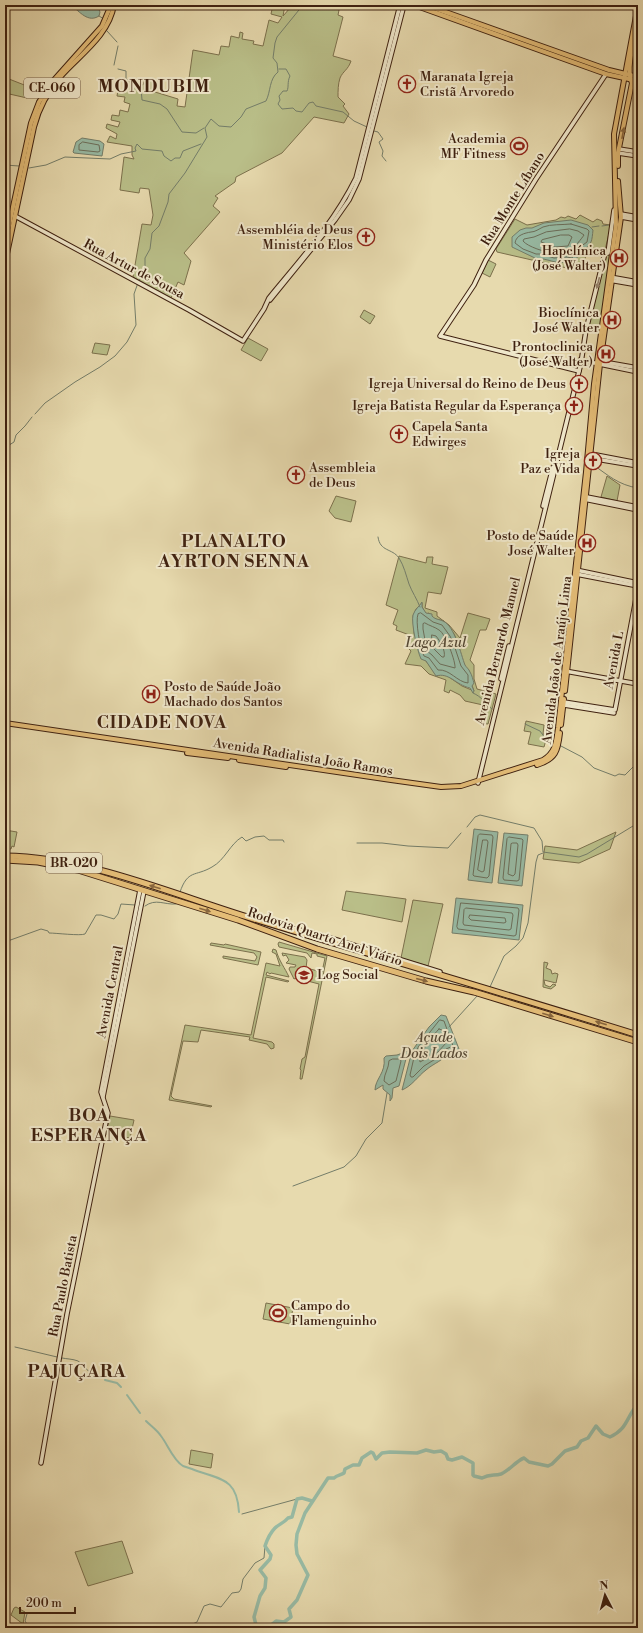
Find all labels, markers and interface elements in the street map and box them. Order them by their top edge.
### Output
place label: Maranata Igreja Cristã Arvoredo [420,69,514,100]
church icon: Maranata Igreja Cristã Arvoredo [397,74,417,94]
district label: MONDUBIM [98,76,210,98]
road number: CE-060 [24,78,80,98]
one-way arrow [620,126,626,139]
place label: Academia MF Fitness [440,131,506,162]
sports icon: Academia MF Fitness [509,136,529,156]
street label: Rua Monte Líbano [478,149,548,249]
place label: Assembléia de Deus Ministério Elos [236,222,353,253]
church icon: Assembléia de Deus Ministério Elos [356,227,376,247]
street label: Rua Artur de Sousa [81,236,188,303]
place label: Hapclínica (José Walter) [532,243,606,274]
hospital icon: Hapclínica (José Walter) [609,248,629,268]
one-way arrow [594,277,600,289]
place label: Bioclínica José Walter [532,305,599,336]
hospital icon: Bioclínica José Walter [602,310,622,330]
place label: Prontoclinica (José Walter) [512,339,593,370]
hospital icon: Prontoclinica (José Walter) [596,344,616,364]
church icon: Igreja Universal do Reino de Deus [569,374,589,394]
place label: Igreja Universal do Reino de Deus [369,376,566,392]
church icon: Igreja Batista Regular da Esperança [564,396,584,416]
place label: Igreja Batista Regular da Esperança [352,398,561,414]
place label: Capela Santa Edwirges [412,419,488,450]
church icon: Capela Santa Edwirges [389,424,409,444]
place label: Igreja Paz e Vida [520,446,580,477]
church icon: Igreja Paz e Vida [583,451,603,471]
place label: Assembleia de Deus [308,460,376,491]
church icon: Assembleia de Deus [286,465,306,485]
place label: Posto de Saúde José Walter [486,528,574,559]
district label: PLANALTO AYRTON SENNA [157,531,310,573]
hospital icon: Posto de Saúde José Walter [577,533,597,553]
street label: Avenida Bernardo Manuel [472,575,524,728]
street label: Avenida João de Araújo Lima [539,575,575,746]
street label: Avenida L [600,629,627,691]
water label: Lago Azul [405,634,467,652]
place label: Posto de Saúde João Machado dos Santos [164,679,283,710]
hospital icon: Posto de Saúde João Machado dos Santos [141,684,161,704]
district label: CIDADE NOVA [97,712,227,734]
street label: Avenida Radialista João Ramos [211,735,394,779]
road number: BR-020 [46,853,102,873]
one-way arrow [149,884,161,890]
street label: Rodovia Quarto Anel Viário [246,904,404,970]
one-way arrow [200,907,212,913]
street label: Avenida Central [93,944,127,1040]
school or university icon: Log Social [294,965,314,985]
place label: Log Social [317,967,379,983]
one-way arrow [417,977,429,983]
one-way arrow [542,1012,554,1018]
one-way arrow [594,1020,606,1026]
water label: Açude Dois Lados [399,1029,468,1063]
district label: BOA ESPERANÇA [31,1105,147,1147]
street label: Rua Paulo Batista [45,1233,81,1338]
place label: Campo do Flamenguinho [291,1298,377,1329]
sports icon: Campo do Flamenguinho [268,1303,288,1323]
district label: PAJUÇARA [28,1361,126,1383]
north arrow [585,1575,625,1615]
text: N [599,1579,609,1593]
scale bar [20,1589,75,1615]
text: 200 m [26,1596,62,1611]

